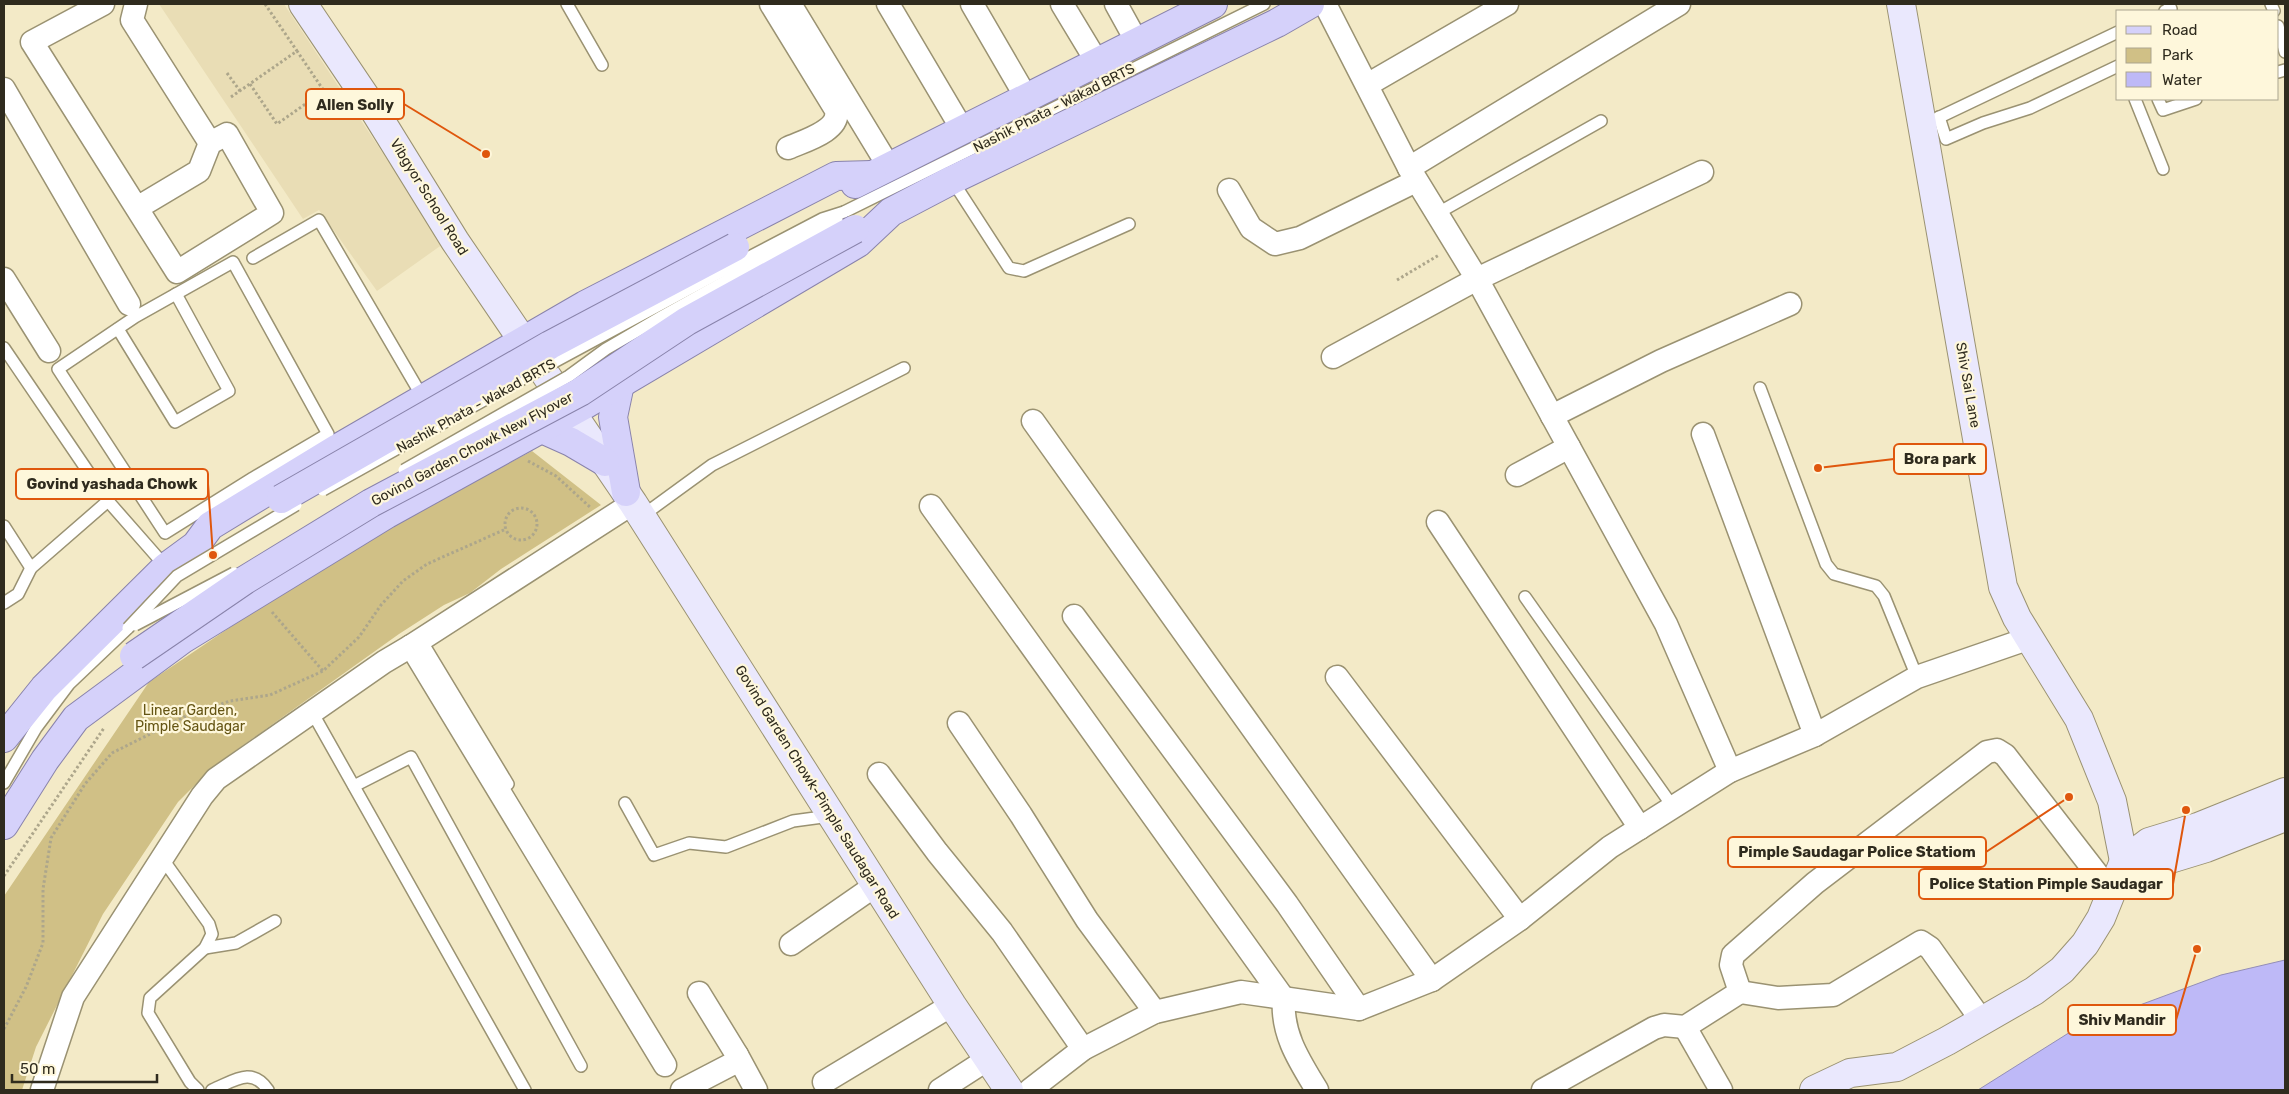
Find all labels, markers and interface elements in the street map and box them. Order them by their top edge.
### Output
legend [2116,10,2279,100]
text: Road [2162,21,2198,39]
text: Park [2162,46,2193,64]
street label: Nashik Phata - Wakad BRTS [970,60,1138,156]
text: Water [2162,71,2202,89]
callout: Allen Solly [306,89,404,119]
text: Allen Solly [316,96,394,114]
street label: Vibgyor School Road [386,136,472,258]
street label: Shiv Sai Lane [1952,341,1984,429]
street label: Nashik Phata - Wakad BRTS [394,355,559,457]
street label: Govind Garden Chowk New Flyover [368,388,576,510]
callout: Bora park [1894,444,1986,474]
text: Bora park [1904,450,1976,468]
callout: Govind yashada Chowk [16,469,208,499]
text: Govind yashada Chowk [26,475,198,493]
street label: Govind Garden Chowk-Pimple Saudagar Road [731,662,903,922]
park label: Linear Garden, Pimple Saudagar [135,702,246,735]
callout: Pimple Saudagar Police Statiom [1728,837,1986,867]
text: Pimple Saudagar Police Statiom [1738,843,1976,861]
callout: Police Station Pimple Saudagar [1919,869,2173,899]
text: Police Station Pimple Saudagar [1929,875,2163,893]
callout: Shiv Mandir [2068,1005,2176,1035]
text: Shiv Mandir [2078,1011,2166,1029]
scale bar [12,1052,158,1084]
text: 50 m [20,1060,55,1078]

